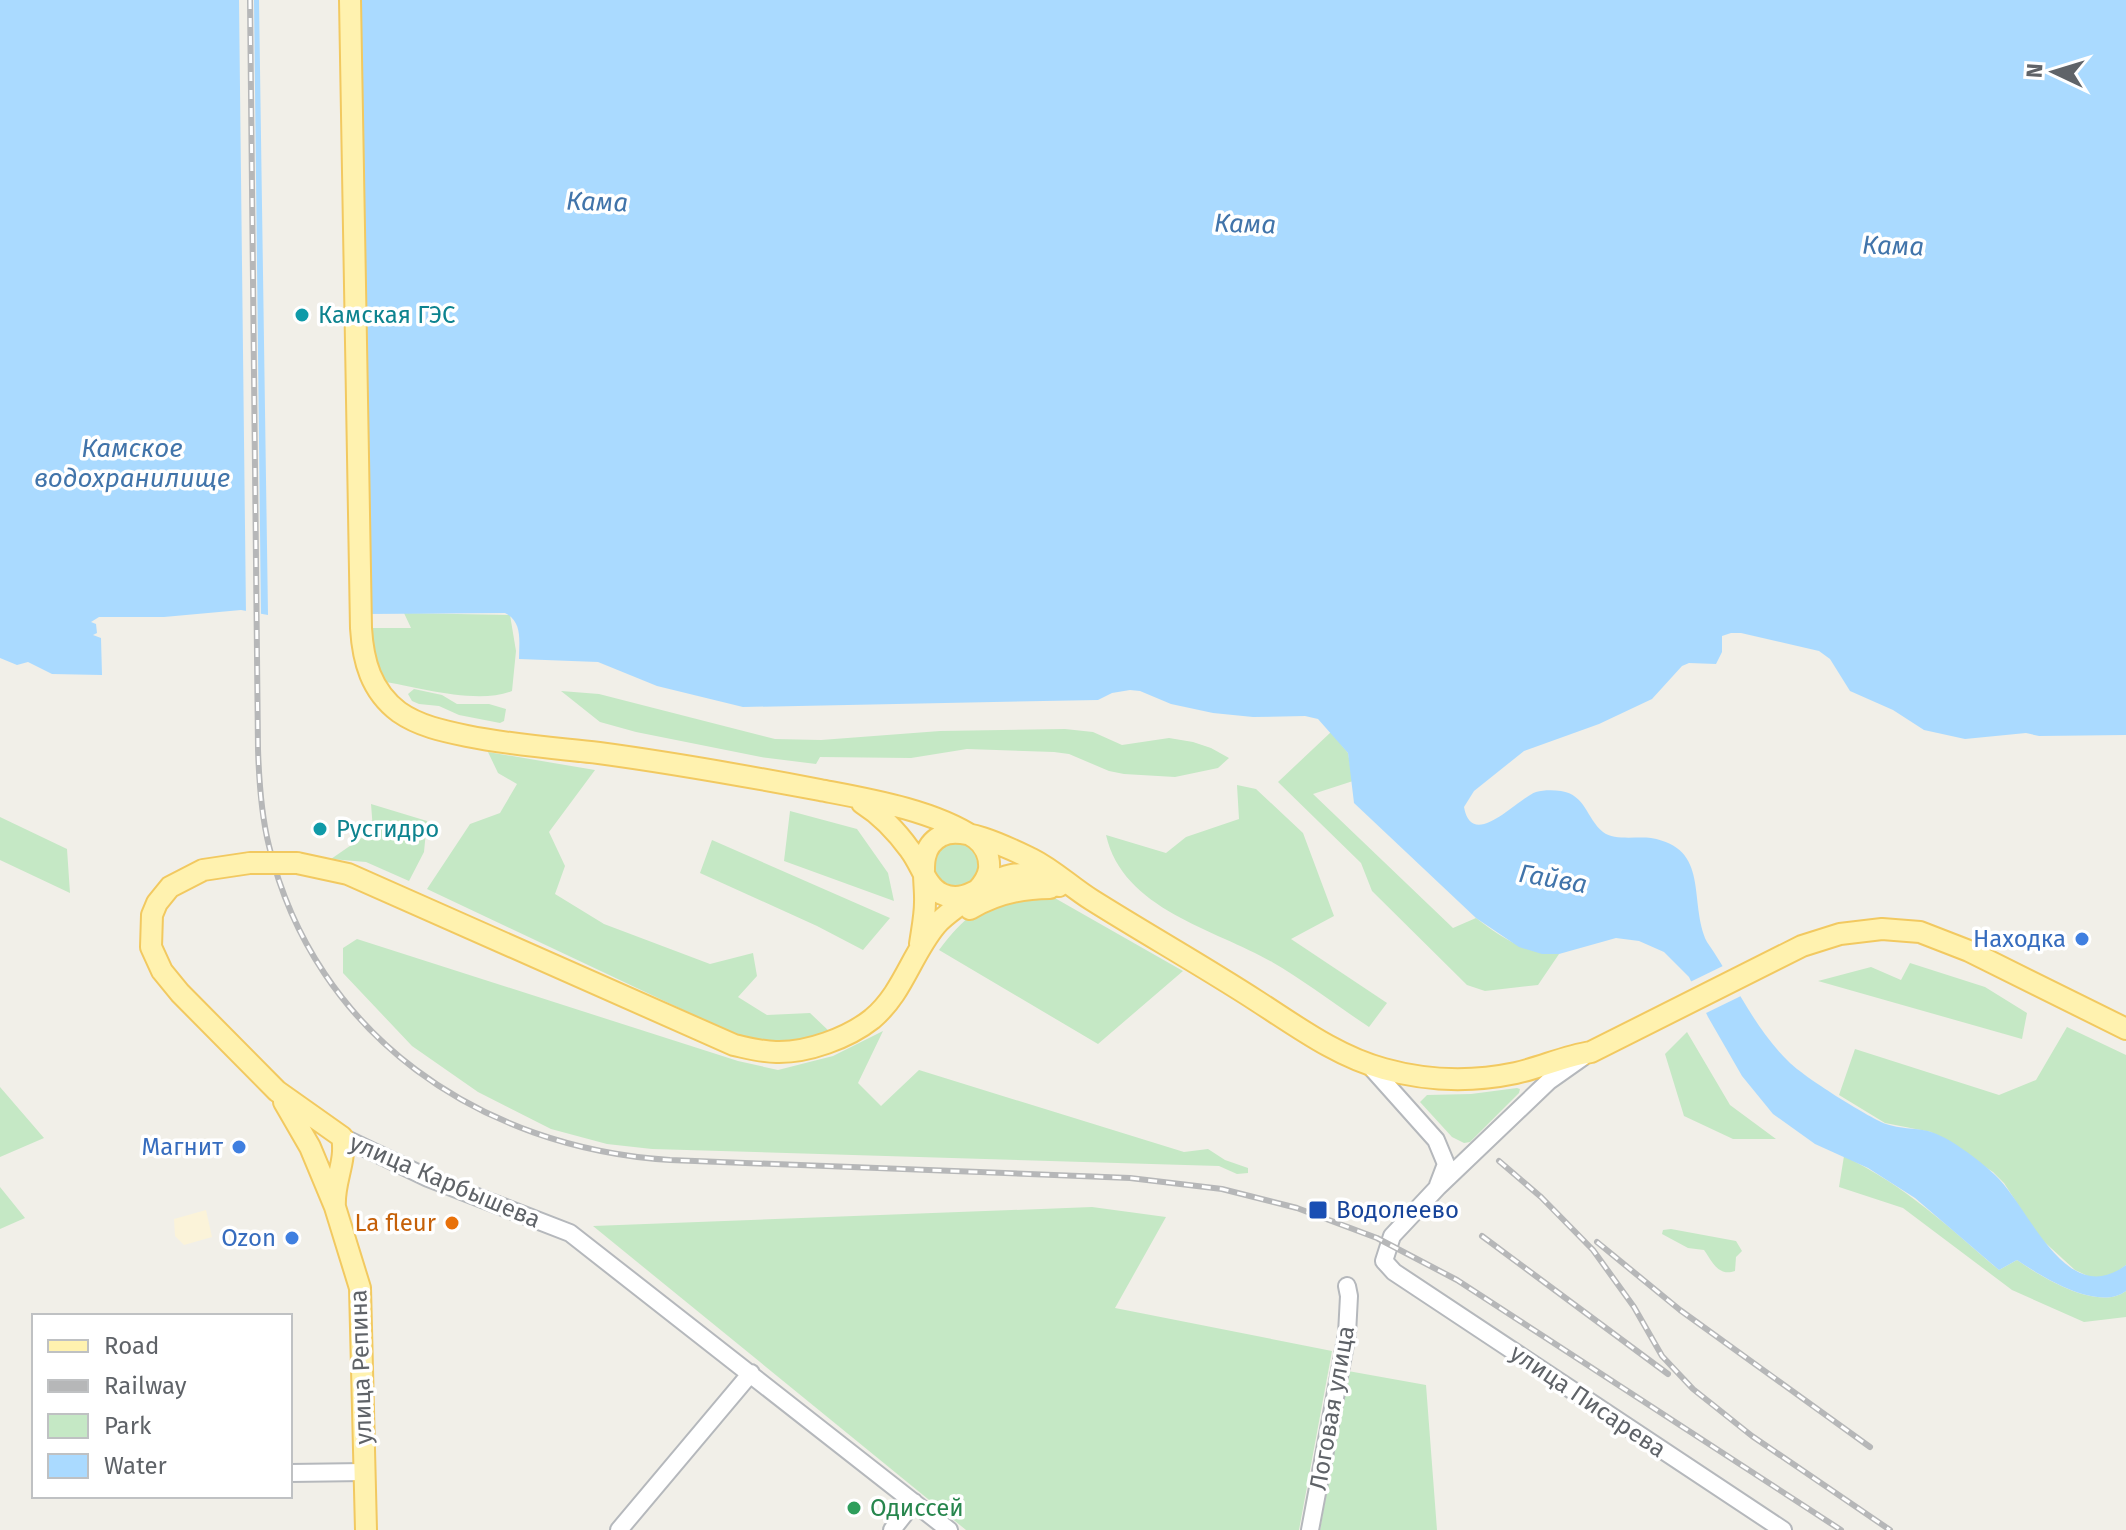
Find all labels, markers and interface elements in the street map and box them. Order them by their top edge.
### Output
north arrow [2014,32,2094,112]
text: N [2021,62,2049,79]
water label: Кама [565,185,629,219]
water label: Кама [1213,207,1277,241]
water label: Кама [1861,229,1925,263]
place label: Камская ГЭС [318,301,455,329]
marker: Камская ГЭС [293,306,311,324]
water label: Камское водохранилище [34,433,230,494]
place label: Русгидро [336,815,439,843]
marker: Русгидро [311,820,329,838]
water label: Гайва [1516,858,1590,900]
place label: Находка [1973,925,2066,953]
marker: Находка [2073,930,2091,948]
street label: улица Карбышева [345,1128,545,1234]
place label: Магнит [142,1133,223,1161]
marker: Магнит [230,1138,248,1156]
place label: Водолеево [1336,1196,1459,1224]
marker: Водолеево [1307,1199,1329,1221]
place label: La fleur [354,1209,437,1237]
marker: La fleur [443,1214,461,1232]
place label: Ozon [221,1224,276,1252]
marker: Ozon [283,1229,301,1247]
street label: улица Репина [344,1289,378,1445]
legend [32,1314,292,1498]
street label: Логовая улица [1304,1324,1360,1492]
text: Road [104,1332,159,1360]
street label: улица Писарева [1505,1339,1671,1463]
text: Railway [104,1372,187,1400]
text: Park [104,1412,152,1440]
text: Water [104,1452,168,1480]
place label: Одиссей [870,1494,964,1522]
marker: Одиссей [845,1499,863,1517]

